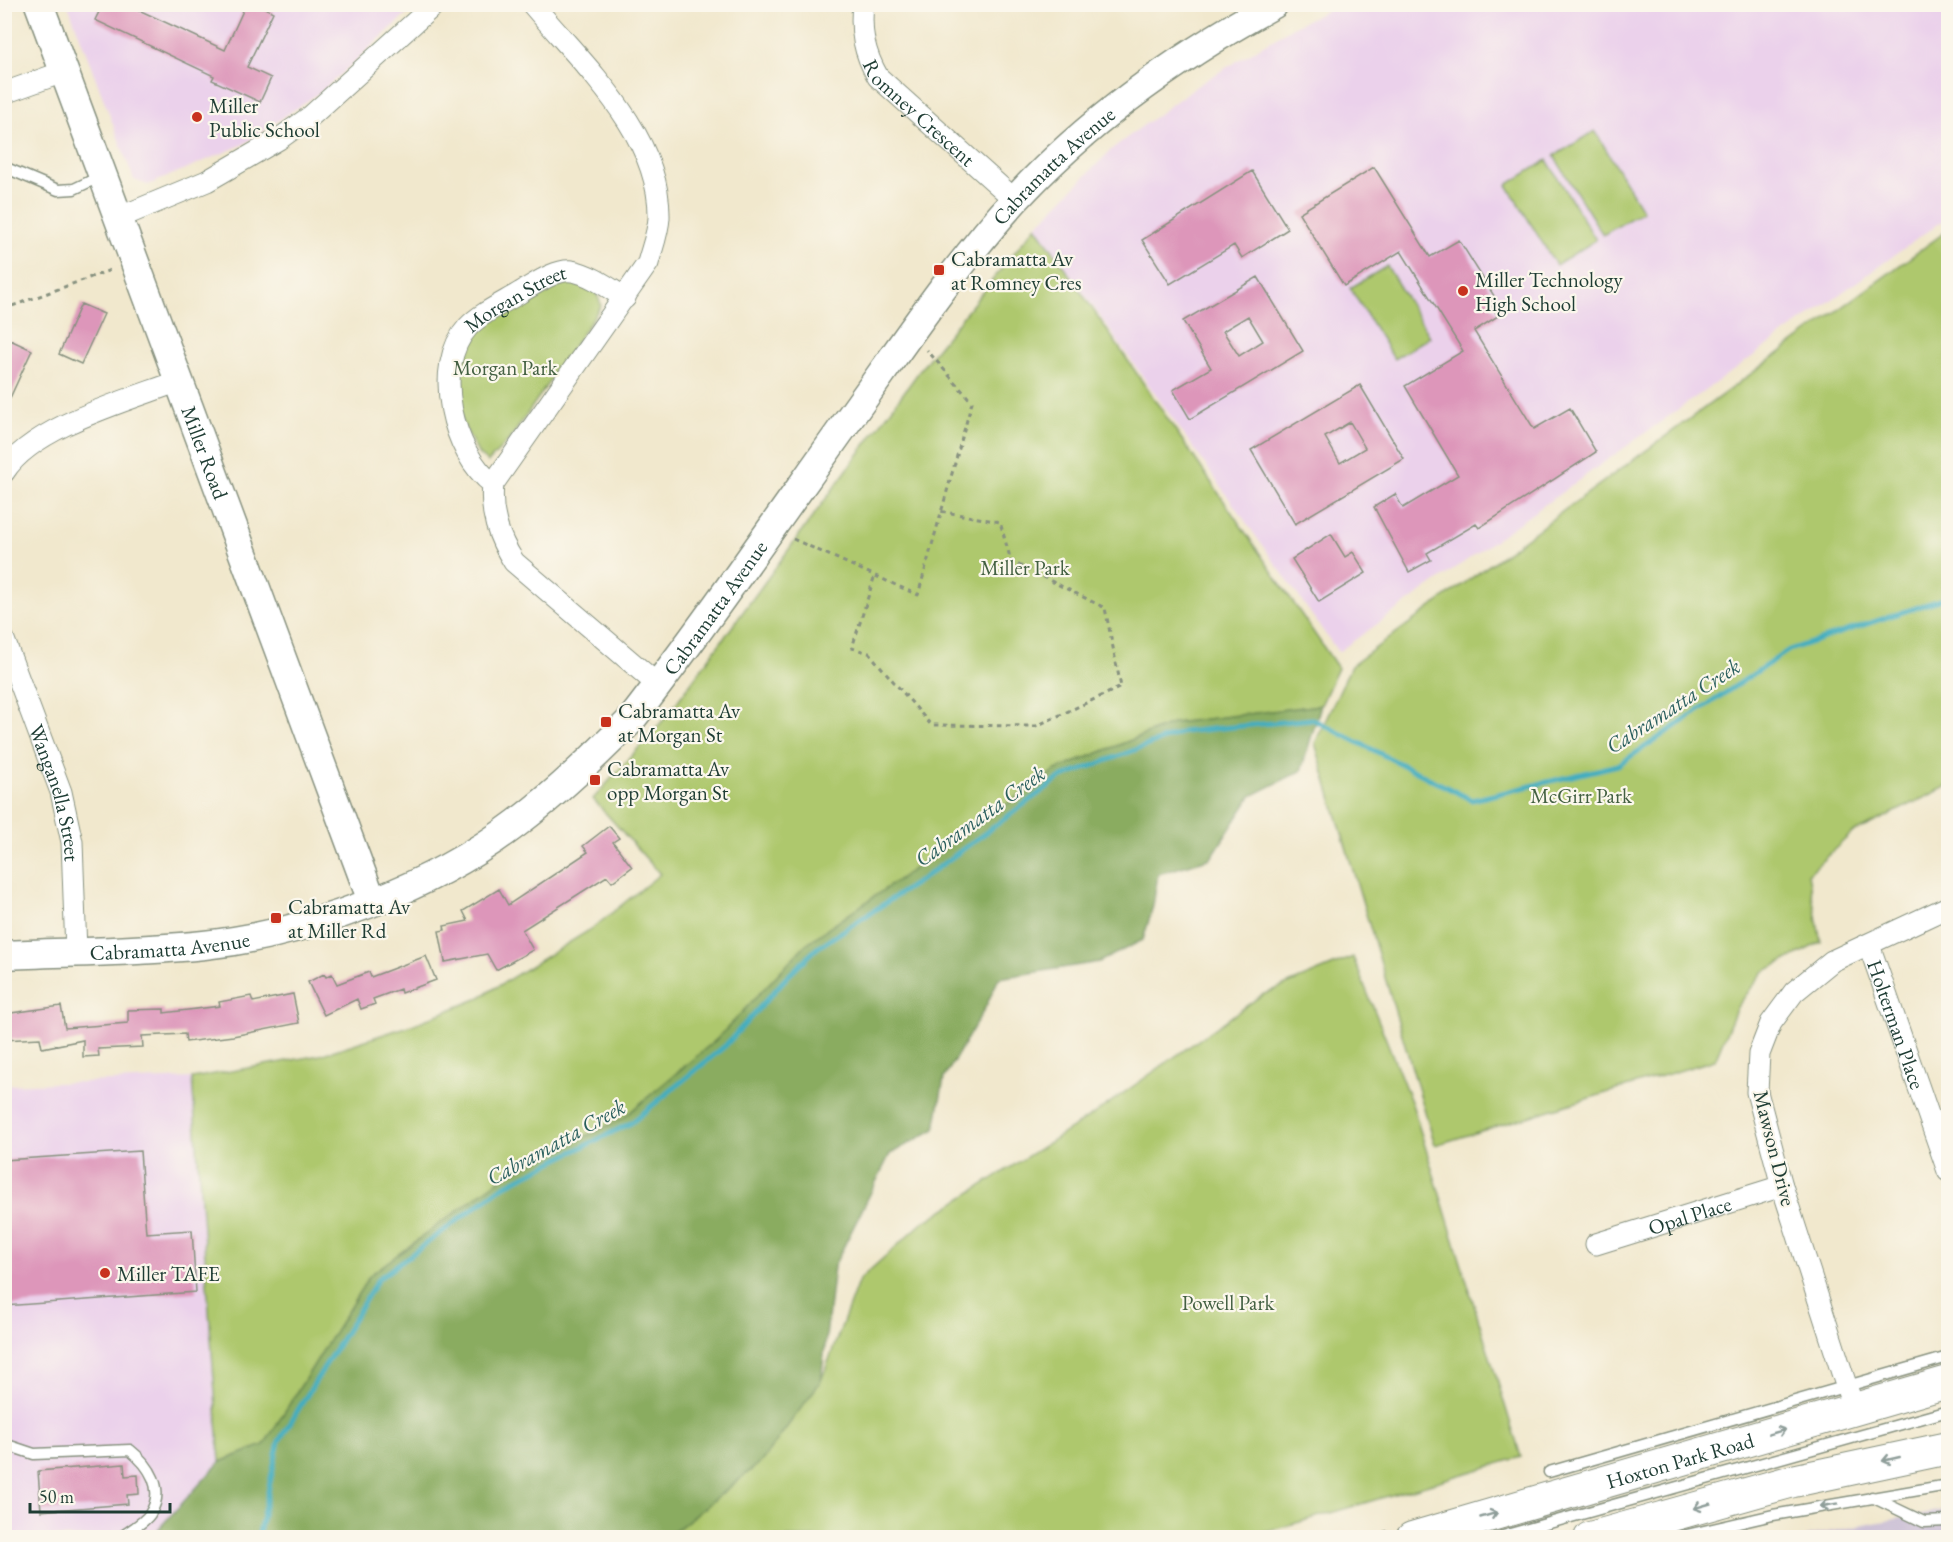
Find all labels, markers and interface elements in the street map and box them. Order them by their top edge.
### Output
street label: Romney Crescent [857,55,982,172]
place label: Miller Public School [209,92,320,143]
street label: Cabramatta Avenue [986,100,1120,230]
marker: Miller Public School [190,110,204,124]
place label: Cabramatta Av at Romney Cres [951,245,1082,296]
street label: Morgan Street [458,258,569,338]
marker: Cabramatta Av at Romney Cres [932,263,946,277]
place label: Miller Technology High School [1475,266,1623,317]
marker: Miller Technology High School [1456,284,1470,298]
park label: Morgan Park [453,354,558,381]
street label: Miller Road [176,402,235,503]
street label: Cabramatta Avenue [657,535,773,680]
park label: Miller Park [980,554,1071,581]
water label: Cabramatta Creek [1600,652,1746,760]
place label: Cabramatta Av at Morgan St [618,697,741,748]
marker: Cabramatta Av at Morgan St [599,715,613,729]
street label: Wanganella Street [23,720,86,863]
place label: Cabramatta Av opp Morgan St [607,755,730,806]
water label: Cabramatta Creek [909,759,1051,873]
marker: Cabramatta Av opp Morgan St [588,773,602,787]
park label: McGirr Park [1530,782,1633,809]
place label: Cabramatta Av at Miller Rd [288,893,411,944]
marker: Cabramatta Av at Miller Rd [269,911,283,925]
street label: Cabramatta Avenue [89,925,252,966]
street label: Holterman Place [1862,956,1932,1093]
street label: Mawson Drive [1748,1087,1802,1209]
water label: Cabramatta Creek [481,1092,631,1192]
street label: Opal Place [1645,1189,1734,1240]
place label: Miller TAFE [117,1260,220,1287]
marker: Miller TAFE [98,1266,112,1280]
park label: Powell Park [1182,1289,1276,1316]
street label: Hoxton Park Road [1603,1426,1757,1494]
one-way arrow [1767,1426,1786,1437]
one-way arrow [1882,1454,1901,1465]
scale bar [30,1476,170,1514]
text: 50 m [39,1485,74,1508]
one-way arrow [1819,1500,1839,1511]
one-way arrow [1693,1501,1712,1512]
one-way arrow [1479,1509,1498,1520]

